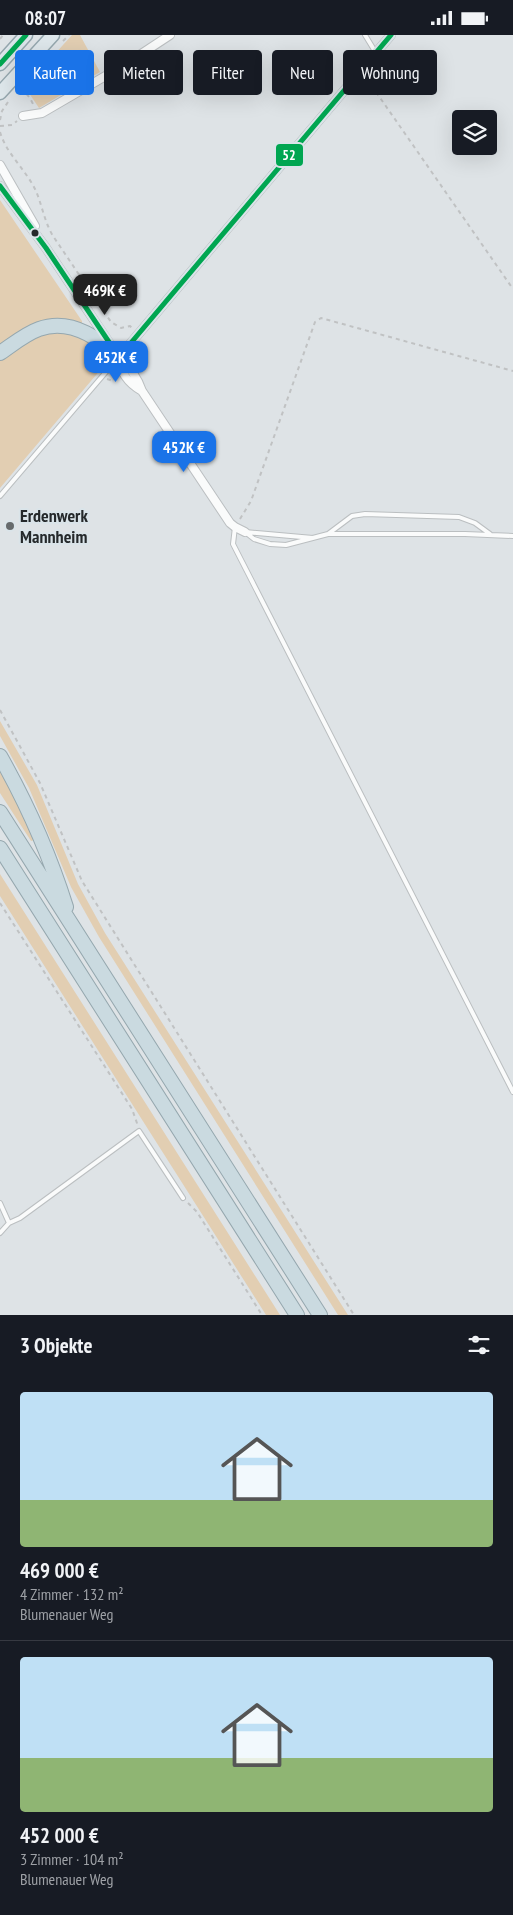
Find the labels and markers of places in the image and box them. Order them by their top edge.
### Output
unlabelled marker [30,228,40,238]
pin: 469K € [64,273,146,316]
pin: 452K € [75,341,157,383]
pin: 452K € [143,431,225,473]
place label: Erdenwerk Mannheim [20,504,88,548]
marker: Erdenwerk Mannheim [4,520,16,532]

